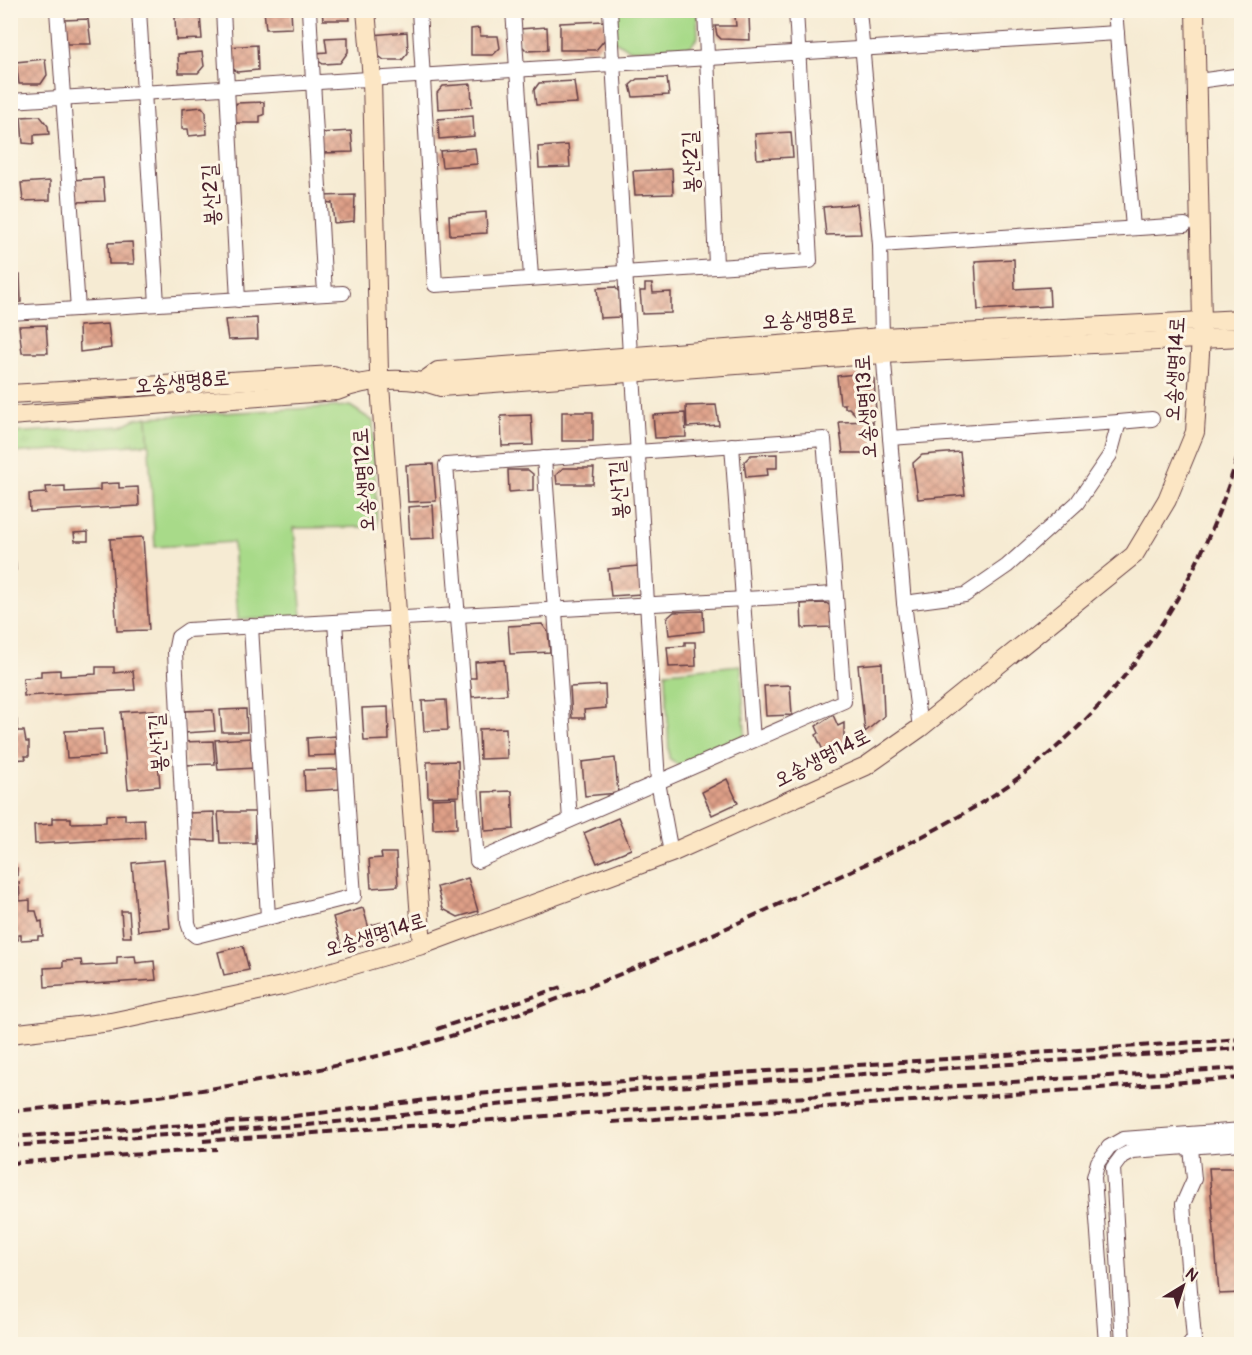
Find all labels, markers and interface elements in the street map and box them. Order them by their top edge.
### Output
street label: 봉산2길 [676,130,706,194]
street label: 봉산2길 [196,163,226,227]
street label: 오송생명8로 [761,302,857,336]
street label: 오송생명14로 [1159,316,1191,422]
street label: 오송생명13로 [849,354,883,460]
street label: 오송생명8로 [133,364,231,400]
street label: 오송생명12로 [347,427,381,533]
street label: 봉산1길 [603,460,635,520]
street label: 봉산1길 [143,713,173,773]
street label: 오송생명14로 [769,722,875,794]
street label: 오송생명14로 [321,907,429,963]
north arrow [1153,1256,1213,1316]
text: N [1181,1264,1202,1286]

